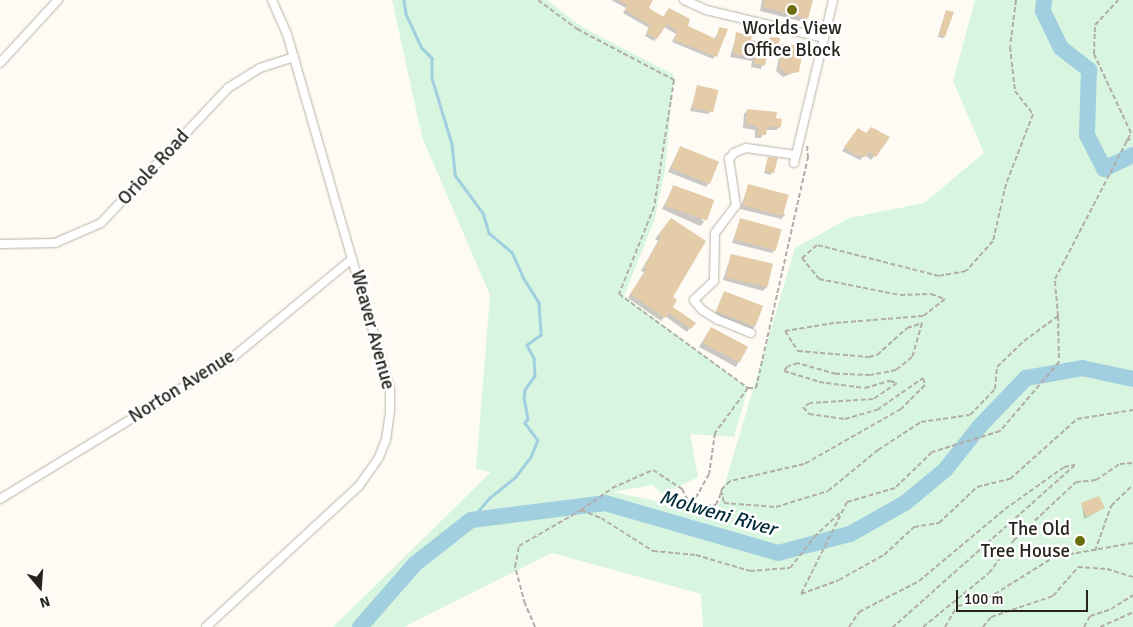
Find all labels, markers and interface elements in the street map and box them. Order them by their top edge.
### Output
marker: Worlds View Office Block [786,4,798,16]
place label: Worlds View Office Block [742,18,842,62]
street label: Oriole Road [113,126,195,210]
street label: Weaver Avenue [345,268,399,392]
street label: Norton Avenue [125,345,239,429]
water label: Molweni River [657,485,779,541]
place label: The Old Tree House [981,519,1070,563]
marker: The Old Tree House [1074,535,1086,547]
north arrow [15,562,65,612]
scale bar [958,580,1090,612]
text: 100 m [964,590,1004,608]
text: N [38,592,52,611]

